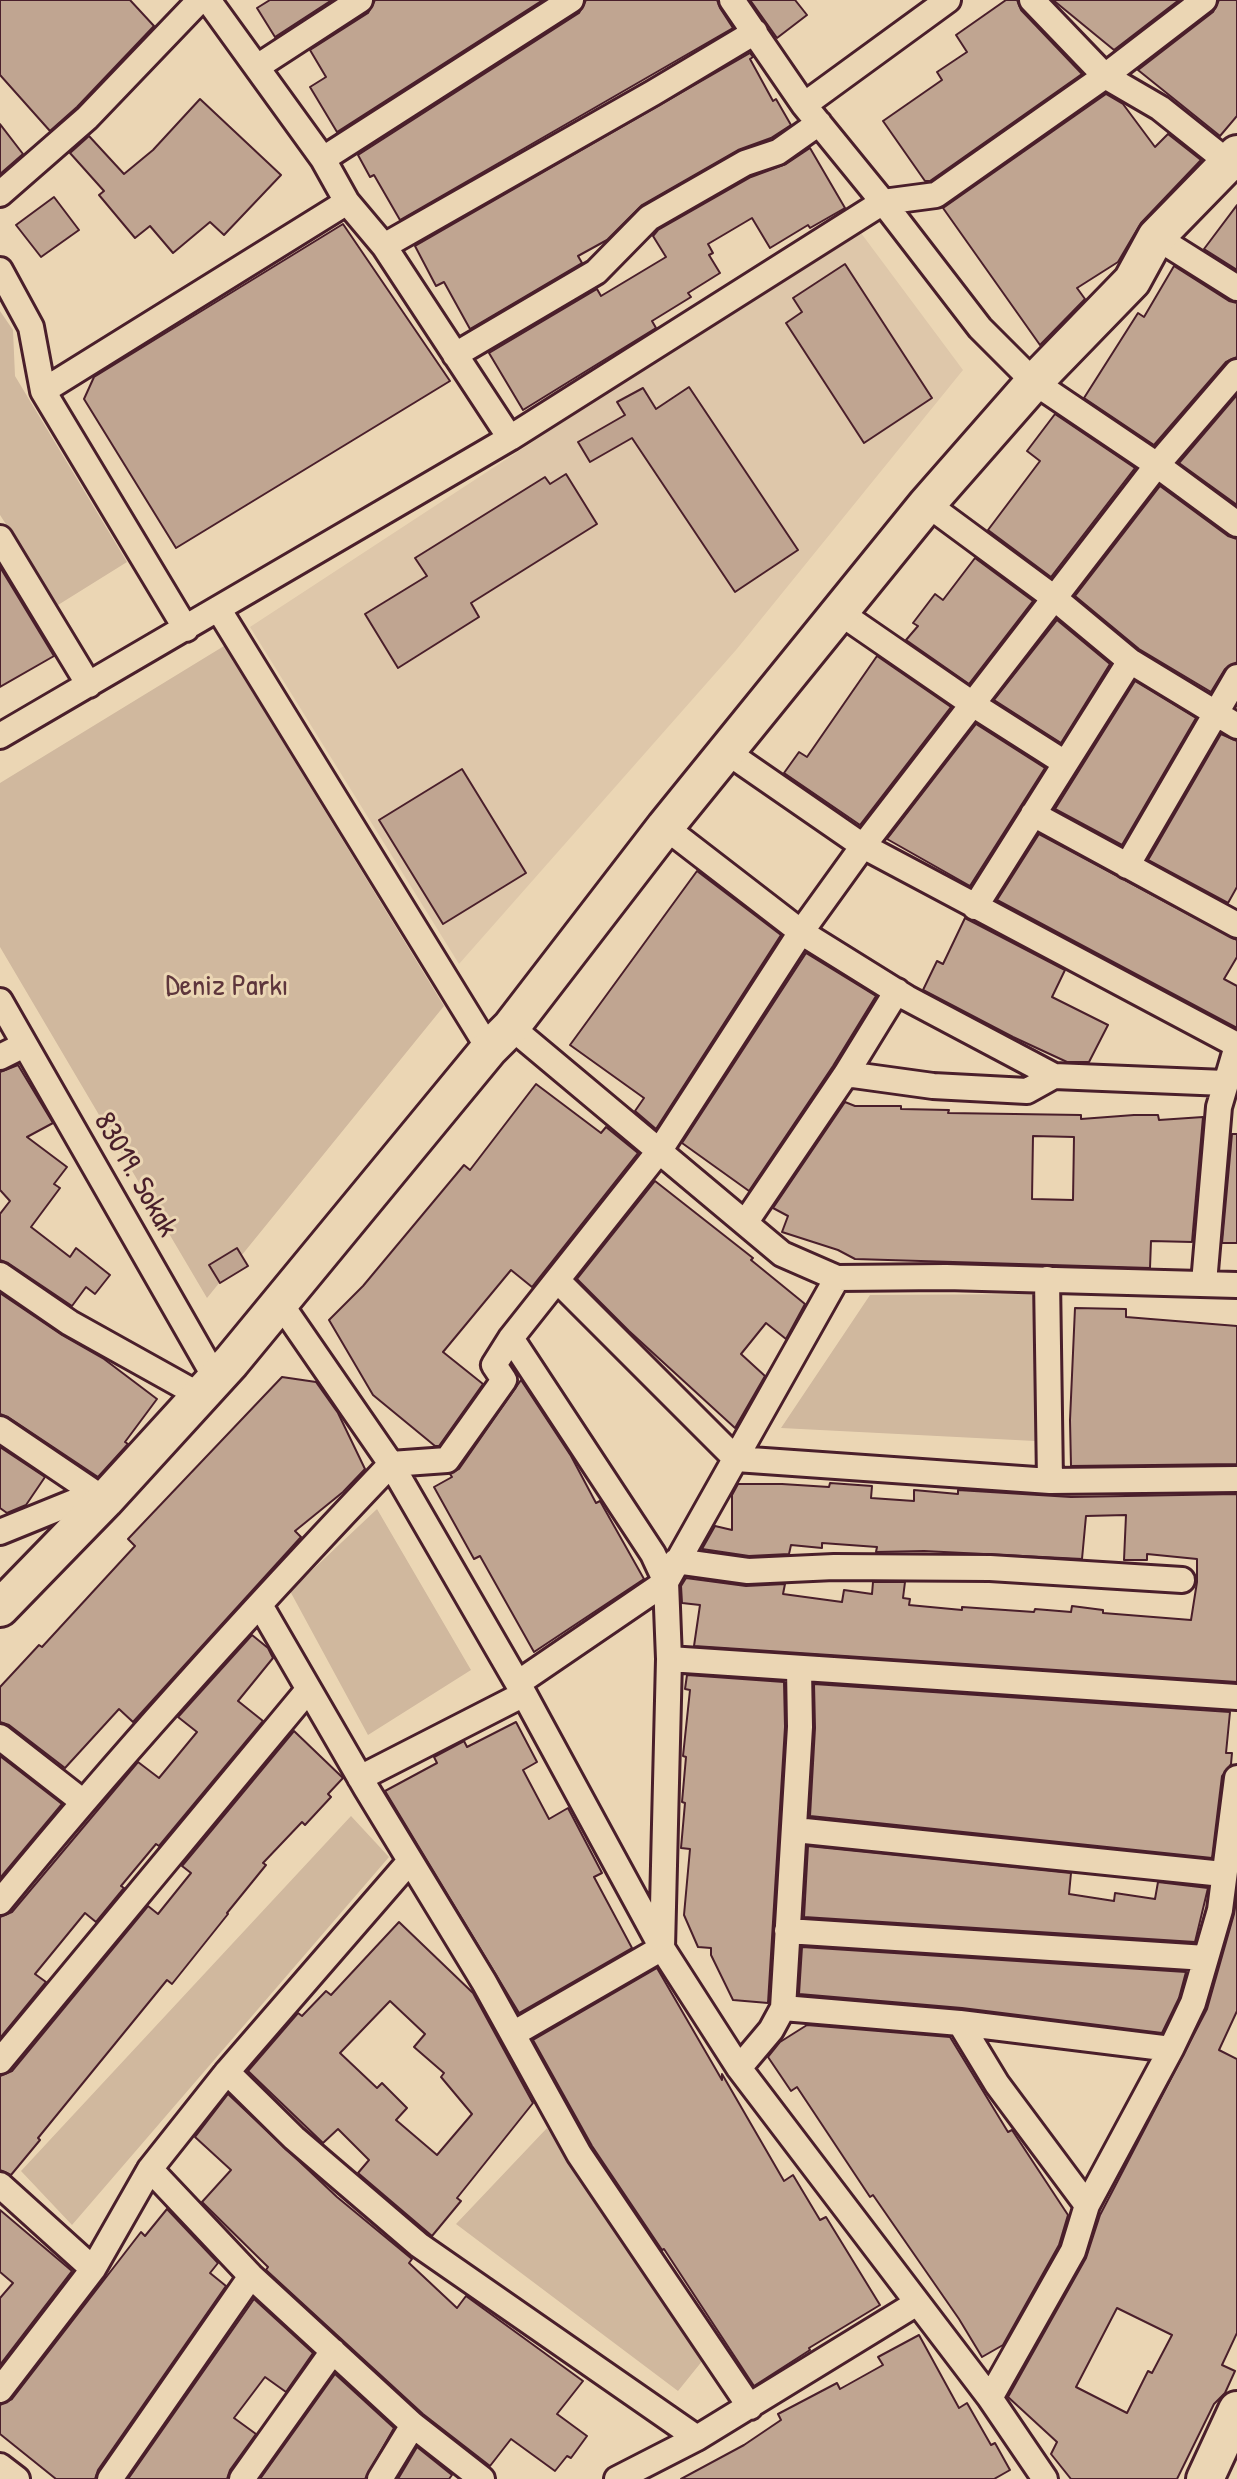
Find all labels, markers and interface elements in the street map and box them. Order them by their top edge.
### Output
park label: Deniz Parkı [165,969,289,1005]
street label: 83019. Sokak [85,1106,185,1244]

